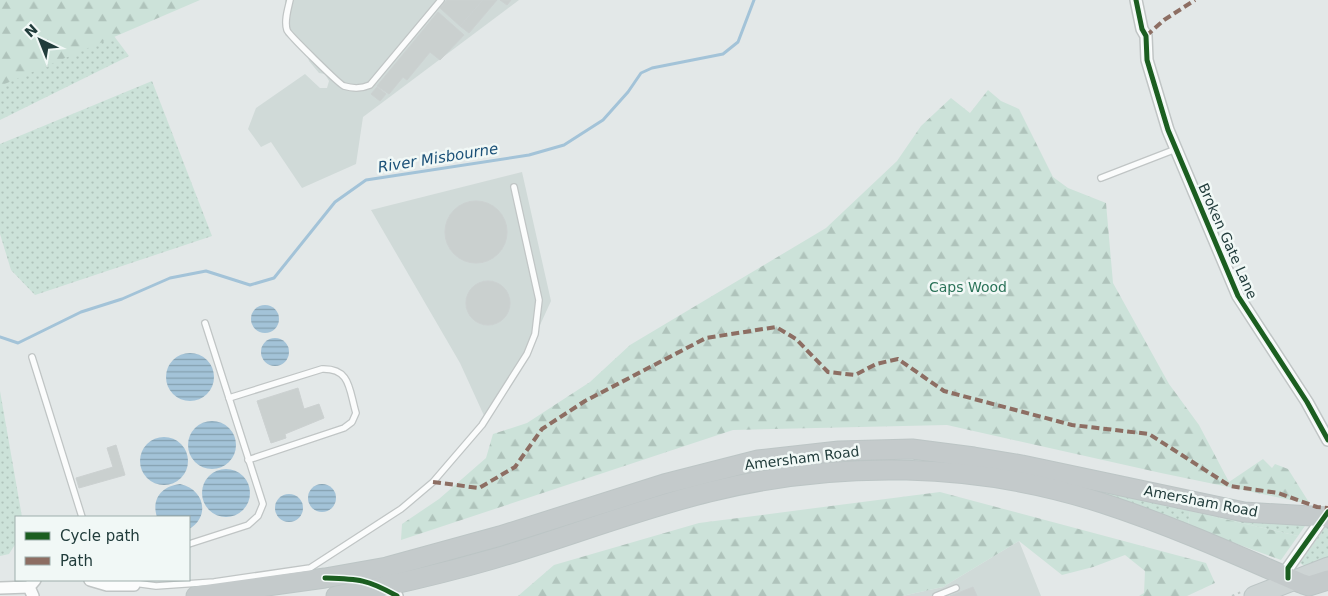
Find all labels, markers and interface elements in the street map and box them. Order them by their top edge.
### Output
north arrow [15,15,65,65]
text: N [21,21,41,40]
water label: River Misbourne [377,140,499,176]
street label: Broken Gate Lane [1195,181,1261,301]
park label: Caps Wood [929,279,1007,295]
street label: Amersham Road [744,443,860,473]
street label: Amersham Road [1143,482,1259,520]
legend [15,516,190,581]
text: Cycle path [60,527,140,545]
text: Path [60,552,93,570]

